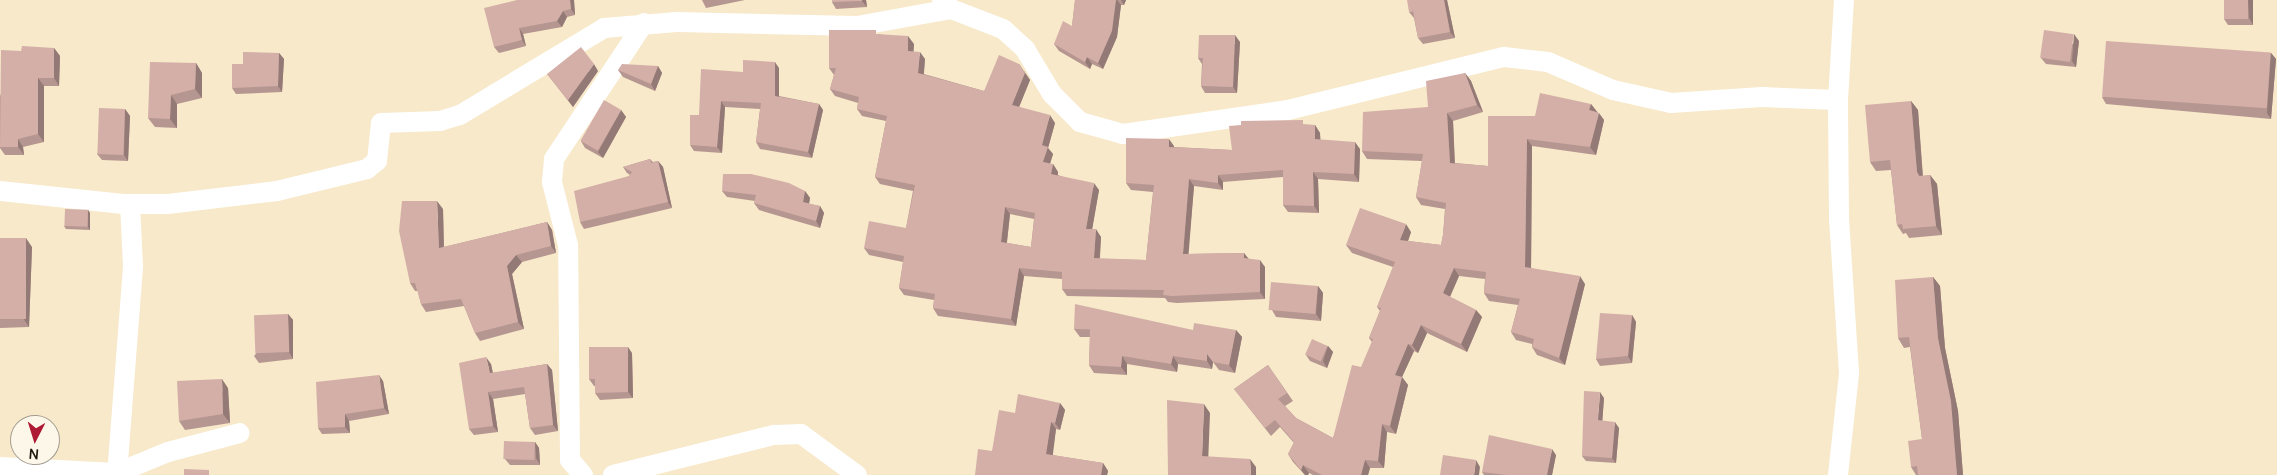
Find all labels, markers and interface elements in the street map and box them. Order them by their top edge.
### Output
north arrow [10,415,60,465]
text: N [28,445,40,464]

